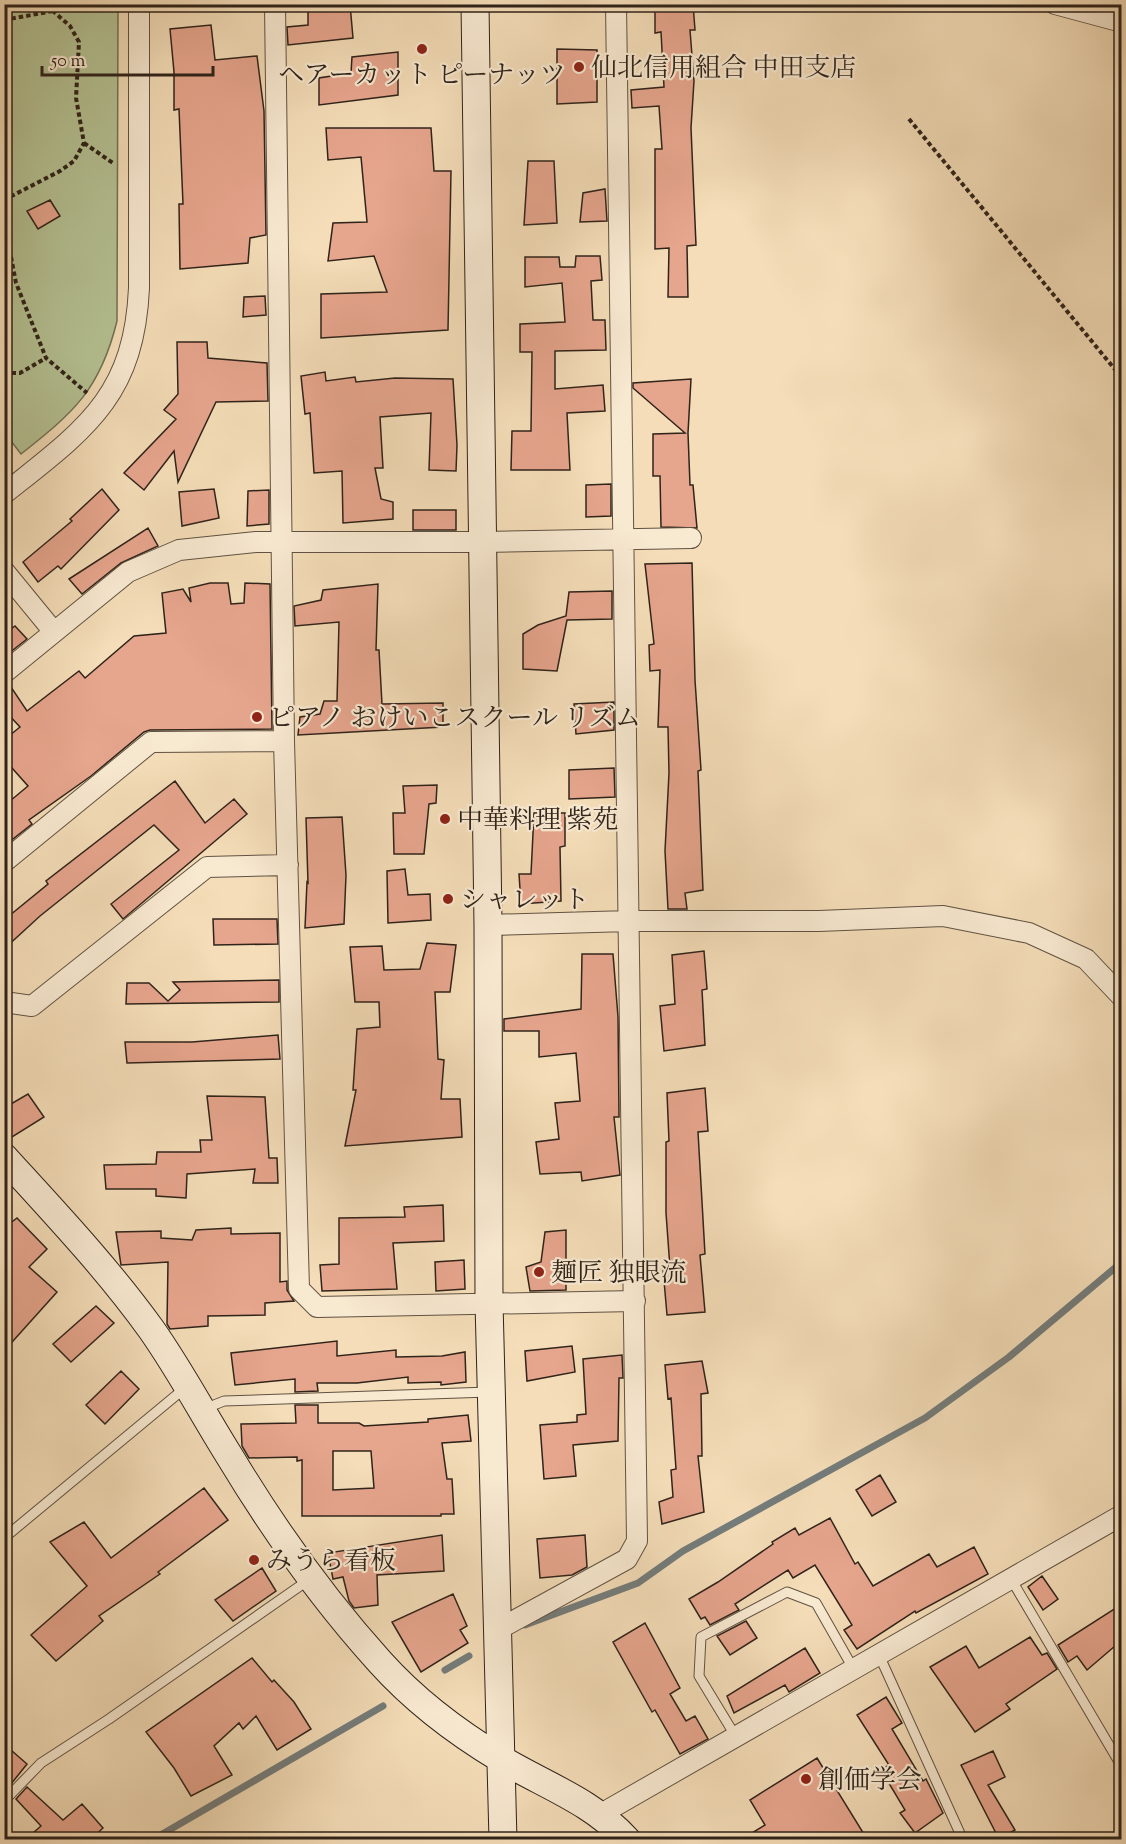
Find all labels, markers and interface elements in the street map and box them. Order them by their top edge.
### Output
scale bar [42,39,213,77]
marker: ヘアーカット ピーナッツ [415,42,429,56]
text: 50 m [50,49,86,75]
place label: 仙北信用組合 中田支店 [591,51,857,88]
place label: ヘアーカット ピーナッツ [278,58,566,95]
marker: 仙北信用組合 中田支店 [572,60,586,74]
place label: ピアノ おけいこスクール リズム [269,701,641,738]
marker: ピアノ おけいこスクール リズム [250,710,264,724]
place label: 中華料理 紫苑 [457,803,619,840]
marker: 中華料理 紫苑 [438,812,452,826]
place label: シャレット [460,883,589,920]
marker: シャレット [441,892,455,906]
place label: 麺匠 独眼流 [551,1256,687,1293]
marker: 麺匠 独眼流 [532,1265,546,1279]
place label: みうら看板 [266,1544,396,1581]
marker: みうら看板 [247,1553,261,1567]
place label: 創価学会 [818,1763,922,1800]
marker: 創価学会 [799,1772,813,1786]

